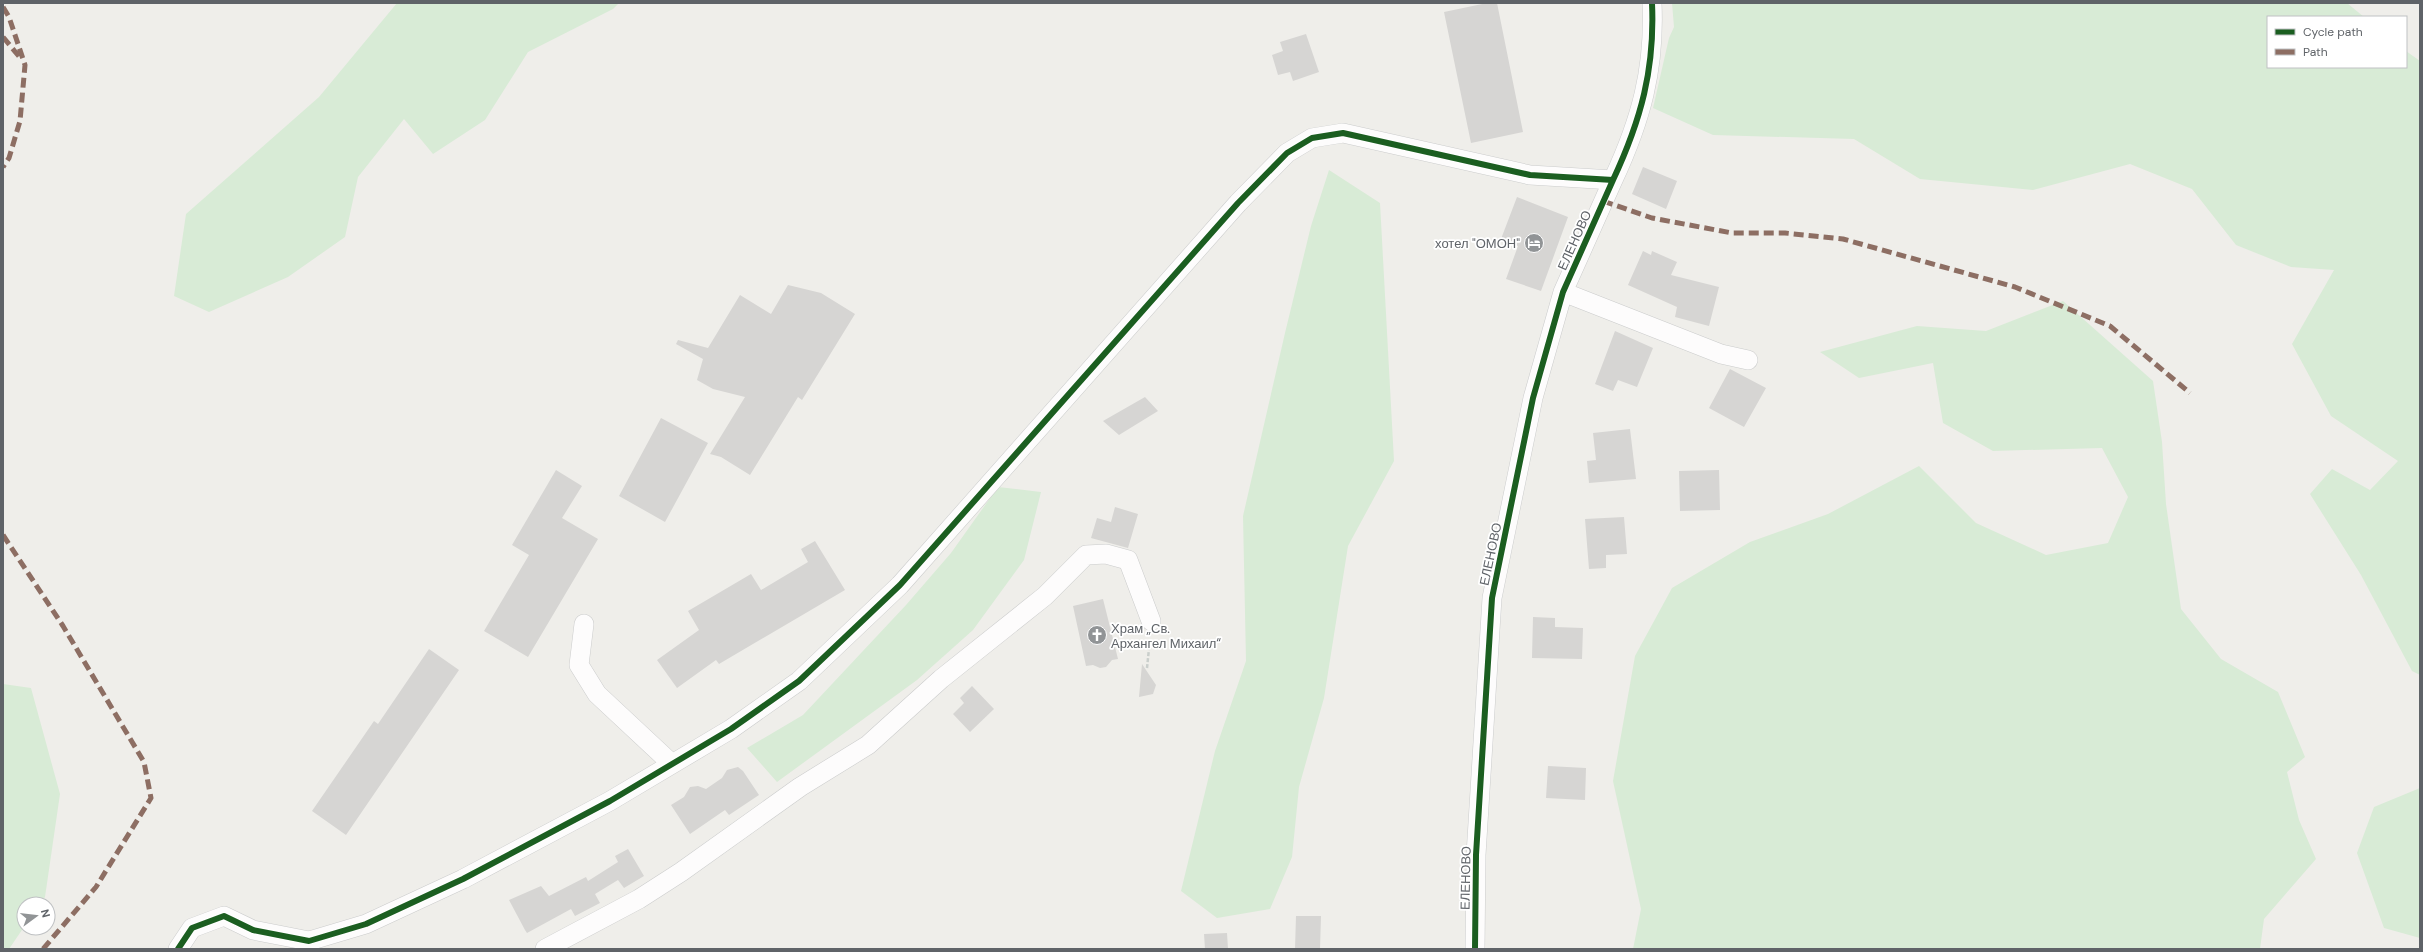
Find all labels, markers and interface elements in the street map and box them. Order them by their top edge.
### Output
legend [2267,16,2407,68]
text: Cycle path [2303,24,2363,40]
text: Path [2303,44,2328,60]
street label: ЕЛЕНОВО [1554,208,1595,273]
hotel icon: хотел "ОМОН" [1523,232,1545,254]
place label: хотел "ОМОН" [1435,235,1520,252]
street label: ЕЛЕНОВО [1476,521,1505,587]
place label: Храм „Св. Архангел Михаил“ [1111,620,1221,652]
church icon: Храм „Св. Архангел Михаил“ [1086,624,1108,646]
street label: ЕЛЕНОВО [1456,846,1475,910]
north arrow [16,896,56,936]
text: N [38,908,53,919]

